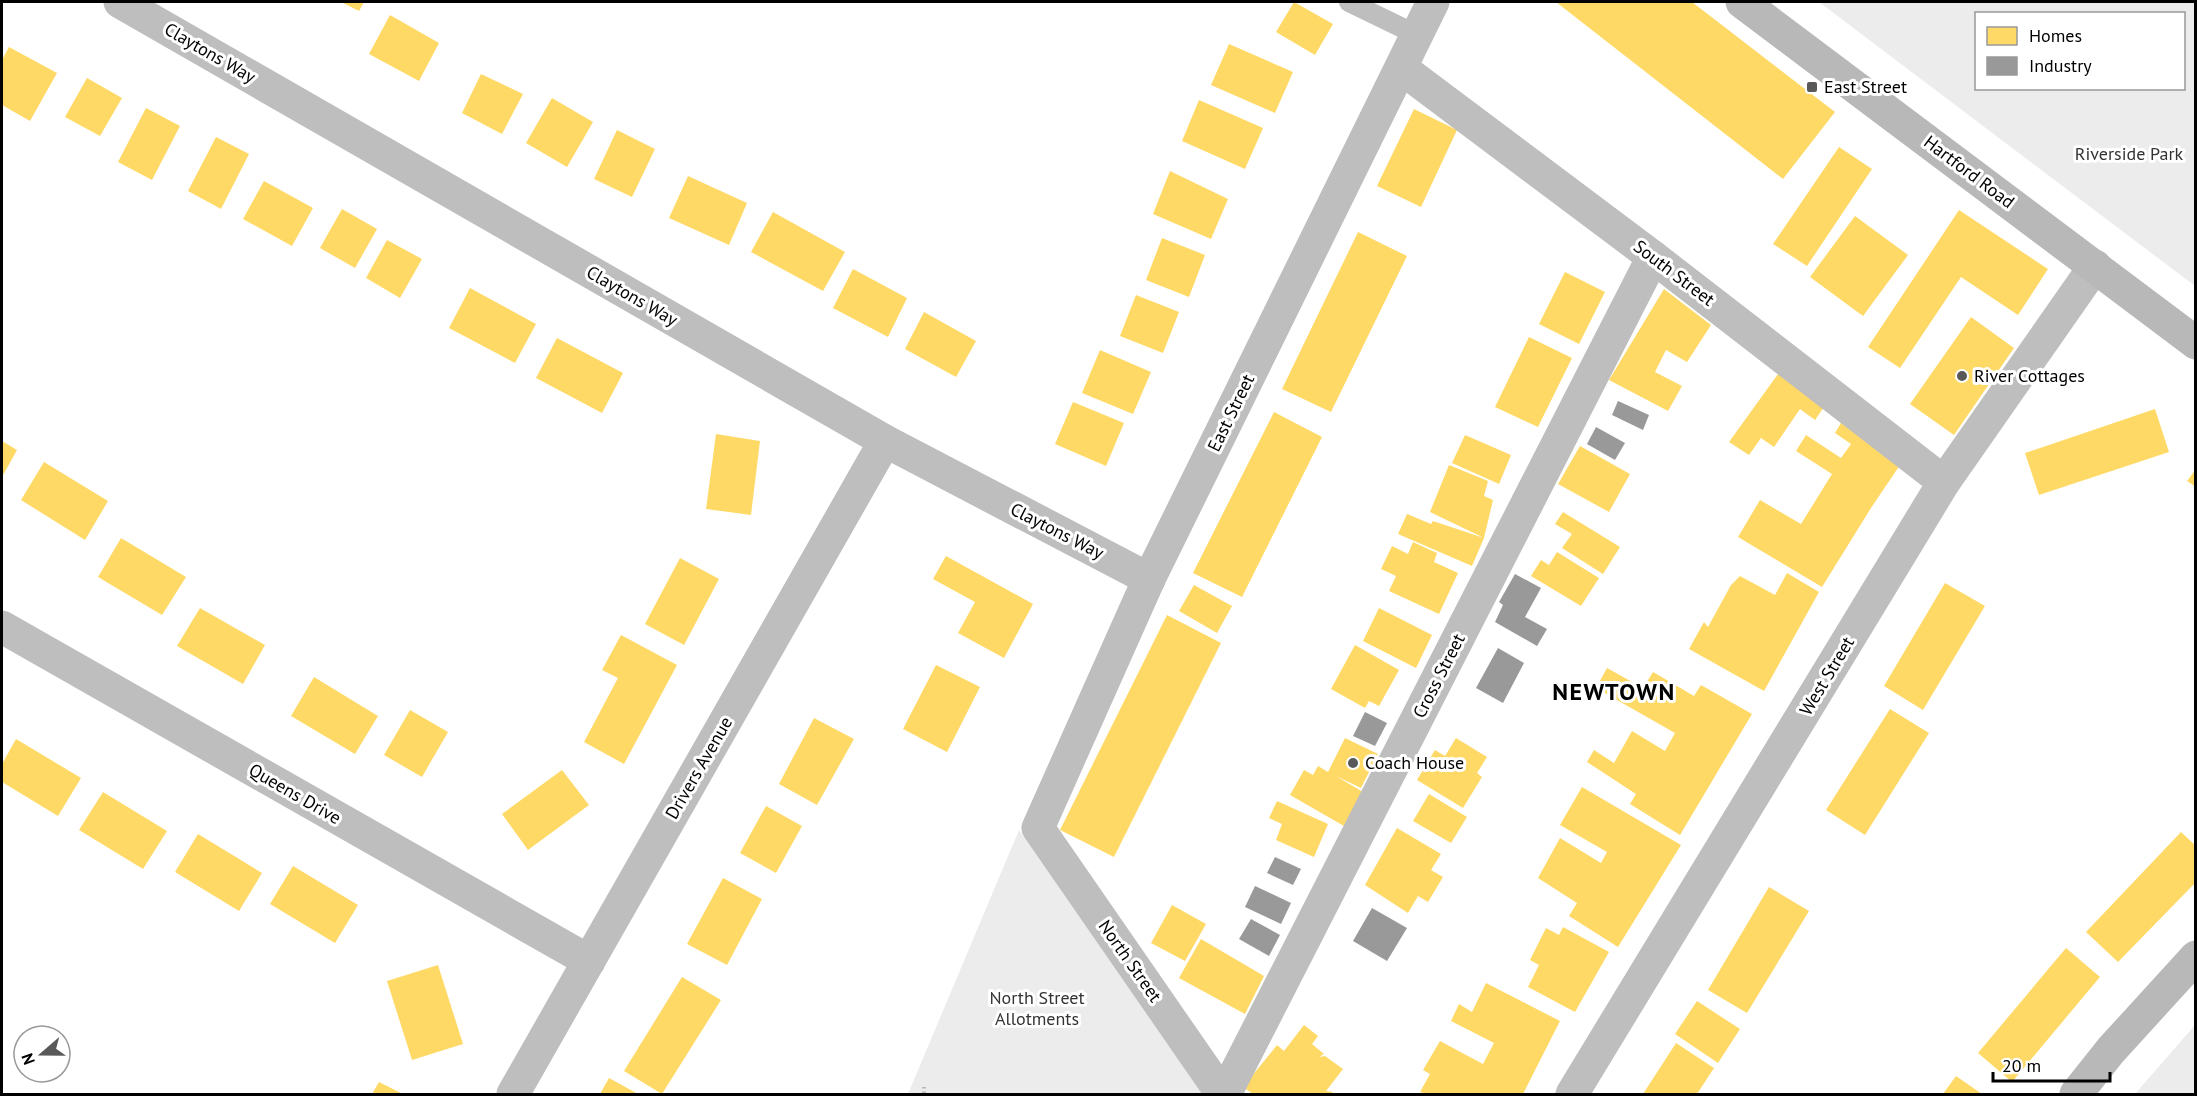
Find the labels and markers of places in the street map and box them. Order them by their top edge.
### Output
place label: East Street [1824,75,1907,98]
marker: East Street [1805,80,1819,94]
place label: River Cottages [1974,364,2085,387]
marker: River Cottages [1955,369,1969,383]
place label: Coach House [1365,751,1464,774]
marker: Coach House [1346,756,1360,770]

